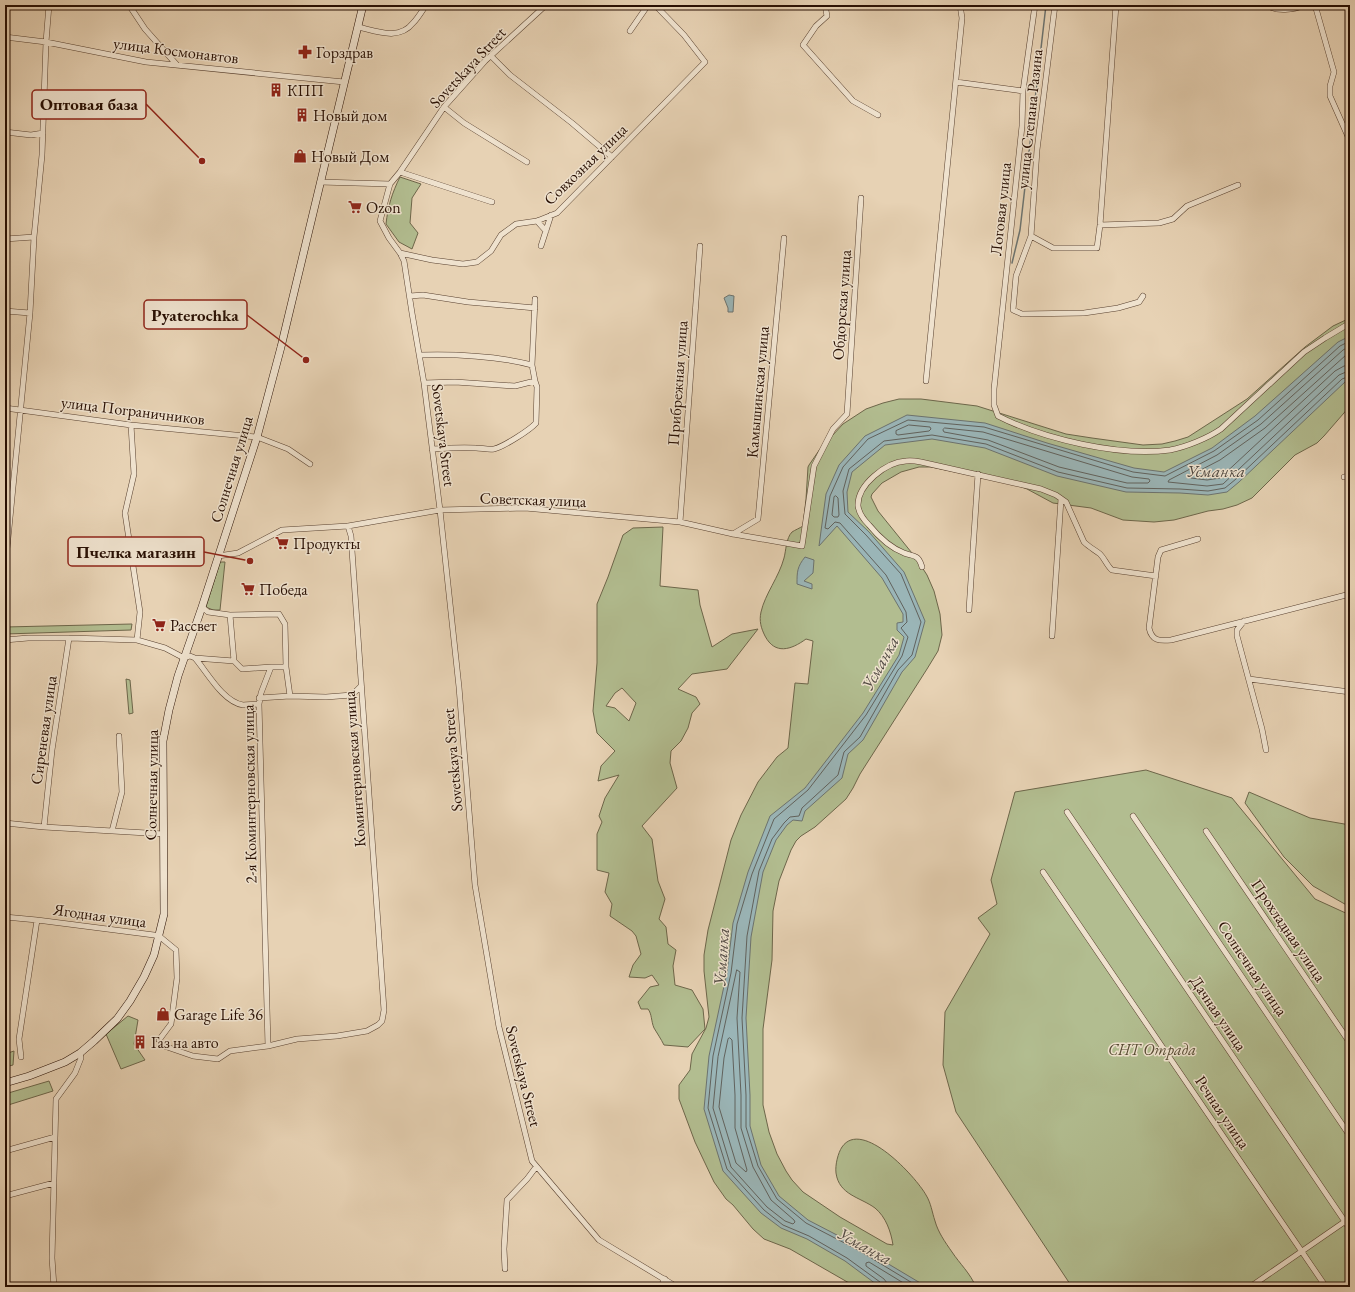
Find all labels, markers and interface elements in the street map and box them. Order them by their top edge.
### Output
street label: Sovetskaya Street [424,22,510,112]
street label: улица Космонавтов [112,32,240,69]
place label: Горздрав [316,42,373,63]
pharmacy icon: Горздрав [297,44,313,60]
street label: улица Степана Разина [1012,47,1047,190]
place label: КПП [287,80,324,101]
building icon: КПП [268,82,284,98]
callout: Оптовая база [32,90,146,119]
text: Оптовая база [40,93,139,115]
place label: Новый дом [313,105,387,126]
building icon: Новый дом [294,107,310,123]
street label: Совхозная улица [539,119,632,210]
place label: Новый Дом [311,146,389,167]
shop icon: Новый Дом [292,148,308,164]
street label: Логовая улица [985,161,1016,257]
place label: Ozon [366,197,401,218]
supermarket icon: Ozon [347,199,363,215]
street label: Обдорская улица [827,248,856,361]
callout: Pyaterochka [144,300,247,329]
text: Pyaterochka [151,304,239,326]
street label: Прибрежная улица [663,319,692,446]
street label: Камышинская улица [741,325,774,459]
street label: Sovetskaya Street [427,382,460,488]
street label: улица Пограничников [60,391,206,430]
street label: Солнечная улица [205,413,258,525]
water label: Усманка [1187,460,1245,482]
street label: Советская улица [479,487,587,512]
place label: Продукты [293,533,361,554]
supermarket icon: Продукты [274,535,290,551]
callout: Пчелка магазин [68,537,204,566]
text: Пчелка магазин [76,541,196,563]
place label: Победа [259,579,308,600]
supermarket icon: Победа [240,581,256,597]
place label: Рассвет [170,615,217,636]
supermarket icon: Рассвет [151,617,167,633]
water label: Усманка [856,632,904,694]
street label: Сиреневая улица [25,674,62,786]
street label: Коминтерновская улица [339,689,370,848]
street label: 2-я Коминтерновская улица [237,704,262,884]
street label: Sovetskaya Street [438,708,467,812]
street label: Солнечная улица [140,729,163,841]
street label: Прохладная улица [1246,875,1331,986]
street label: Ягодная улица [51,898,148,932]
street label: Солнечная улица [1213,916,1293,1021]
water label: Усманка [708,927,734,987]
street label: Дачная улица [1186,971,1252,1056]
place label: Garage Life 36 [174,1004,263,1025]
shop icon: Garage Life 36 [155,1006,171,1022]
street label: Sovetskaya Street [501,1023,546,1129]
place label: Газ на авто [151,1032,219,1053]
building icon: Газ на авто [132,1034,148,1050]
park label: СНТ Отрада [1108,1039,1196,1060]
street label: Речная улица [1190,1072,1255,1153]
water label: Усманка [834,1222,896,1270]

